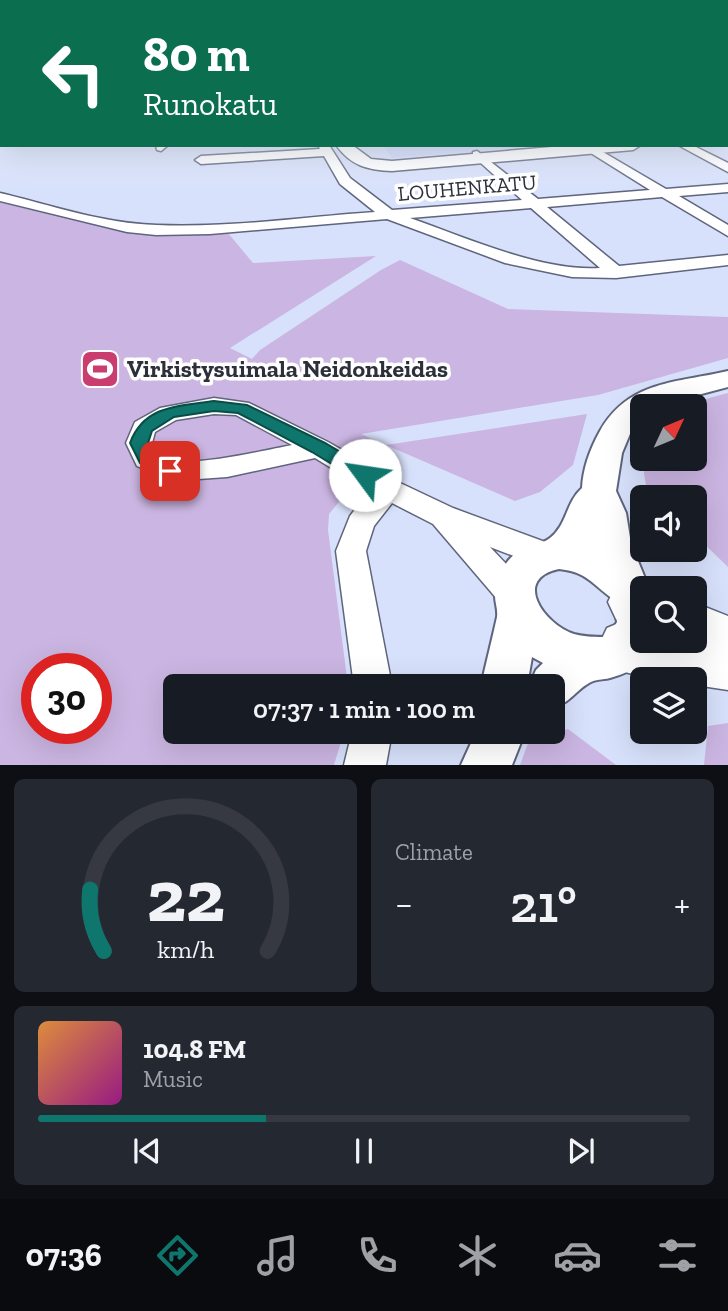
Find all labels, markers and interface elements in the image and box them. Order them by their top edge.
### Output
text: 80 m [143,25,250,84]
icon: left [28,28,119,119]
text: Runokatu [143,85,277,123]
street label: LOUHENKATU [396,169,537,206]
sports icon: Virkistysuimala Neidonkeidas [79,348,121,390]
place label: Virkistysuimala Neidonkeidas [127,354,448,383]
north arrow [630,394,707,471]
map controls [630,394,707,744]
position arrow [328,438,402,512]
pin [140,441,200,501]
icon: arrive [151,452,189,490]
button: sound [630,485,707,562]
button: search [630,576,707,653]
speed limit sign: 30 [21,653,112,744]
button: layers [630,667,707,744]
text: 07:37 · 1 min · 100 m [253,693,475,725]
text: Climate [395,838,473,866]
text: 22 [146,853,225,941]
text: 21° [510,873,577,935]
text: − [395,881,413,927]
text: + [674,881,690,927]
text: km/h [157,934,214,964]
text: 104.8 FM [143,1033,246,1065]
text: Music [143,1065,203,1093]
icon: previous [128,1132,166,1170]
icon: pause [345,1132,383,1170]
icon: next [562,1132,600,1170]
icon: directions [153,1231,202,1280]
icon: music [253,1231,302,1280]
icon: phone [353,1231,402,1280]
icon: climate [453,1231,502,1280]
icon: car [553,1231,602,1280]
icon: filters [653,1231,702,1280]
text: 07:36 [26,1236,102,1274]

